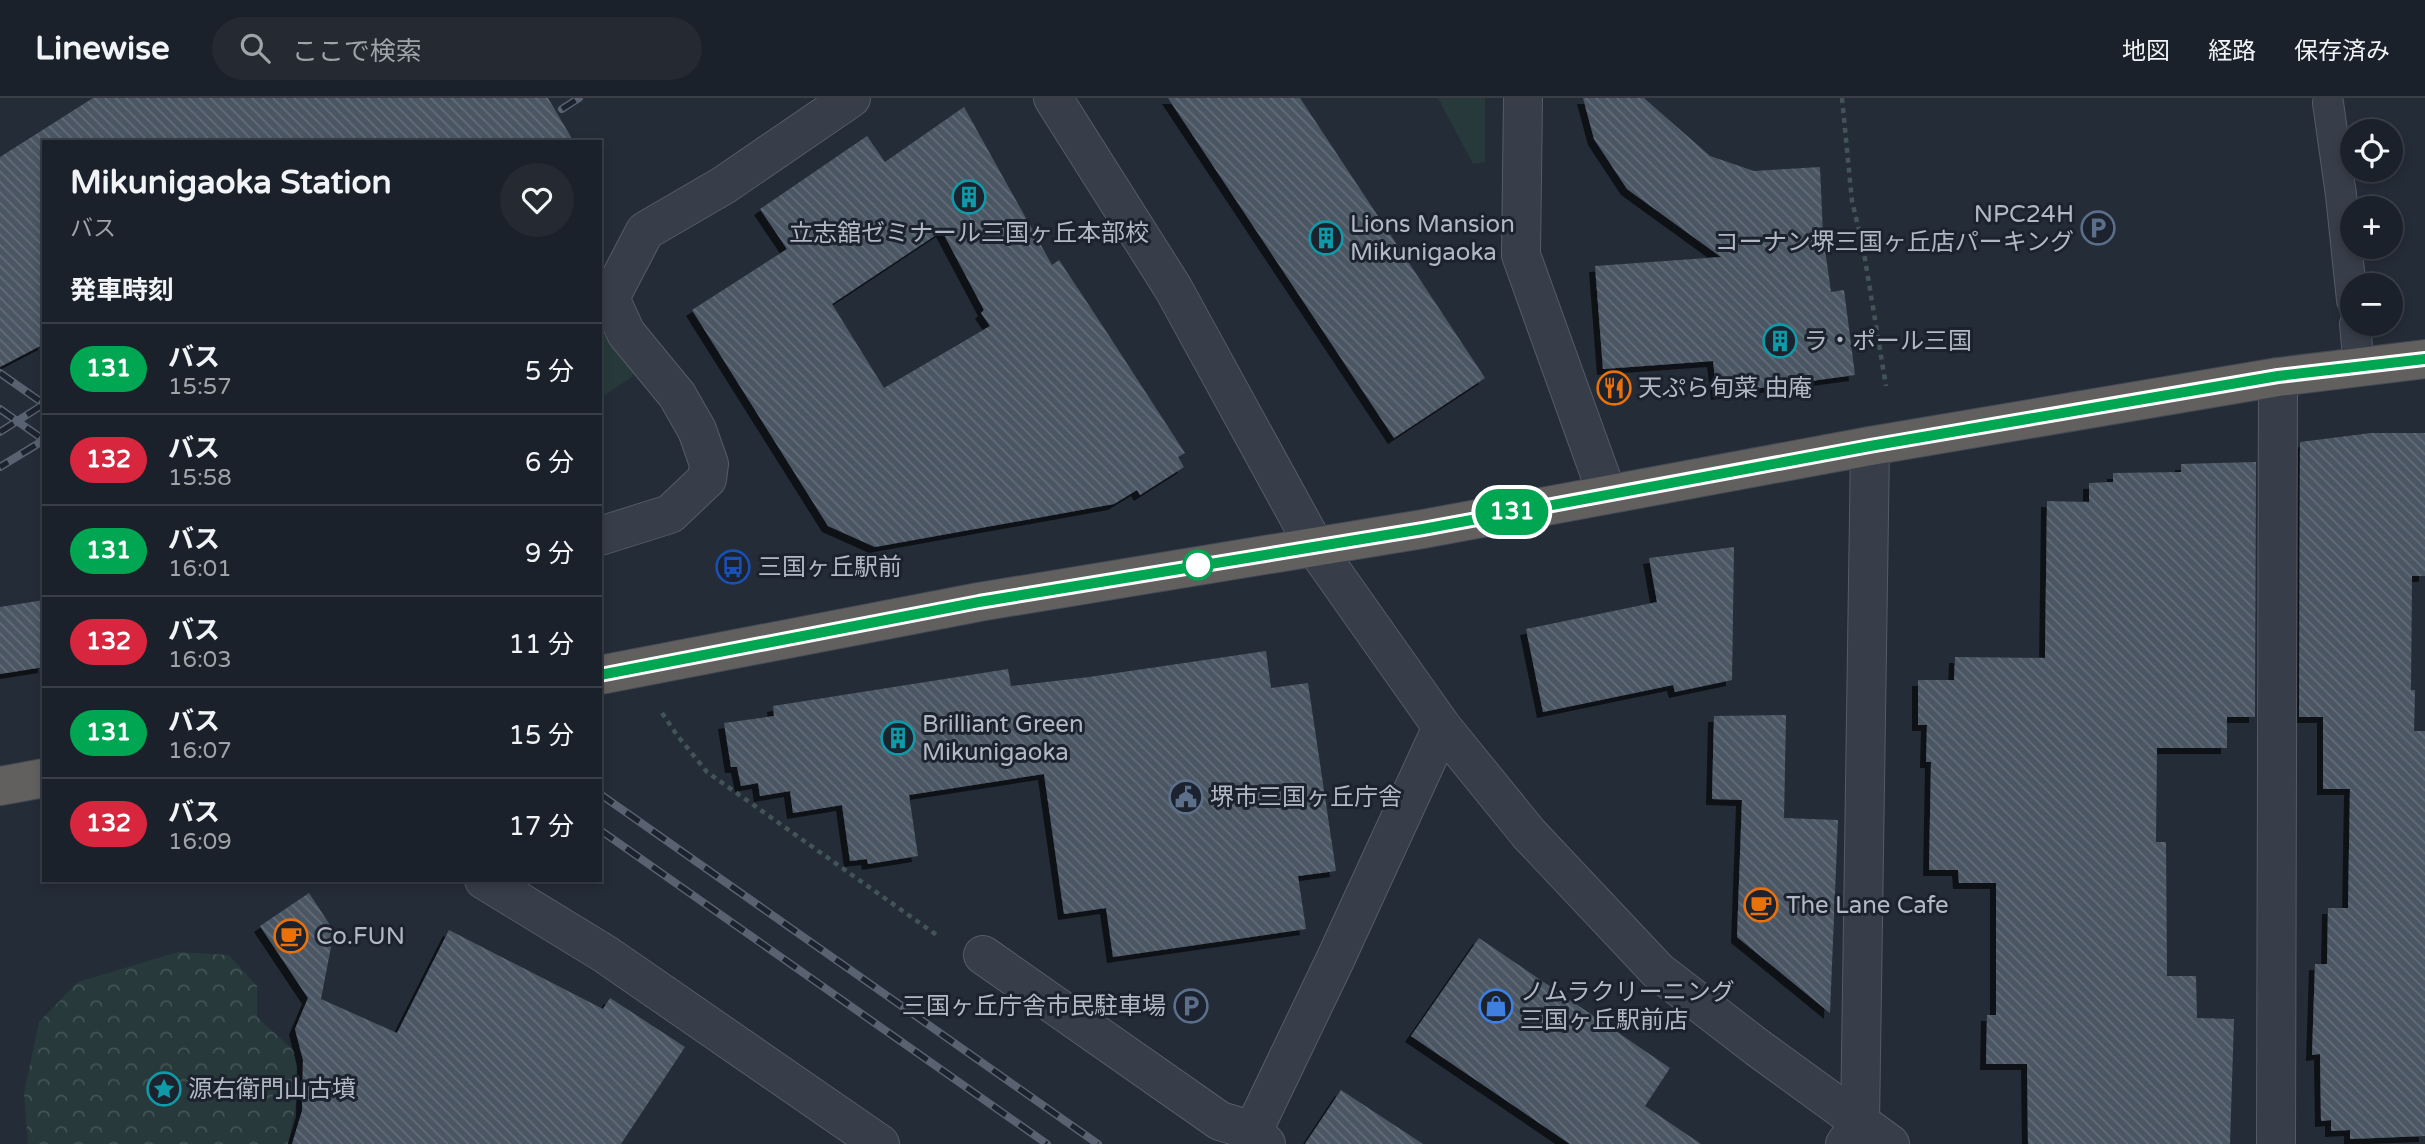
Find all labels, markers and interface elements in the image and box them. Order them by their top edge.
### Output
search box [212,17,702,80]
text: Linewise [35,29,170,68]
icon: search [236,29,274,67]
text: ここで検索 [292,36,422,67]
text: 地図 [2122,37,2170,66]
text: 経路 [2208,37,2256,66]
text: 保存済み [2294,37,2390,66]
map controls [2340,119,2403,336]
button: locate [2340,119,2403,182]
text: Mikunigaoka Station [70,163,392,202]
button: heart [500,163,574,237]
building icon: 立志舘ゼミナール三国ヶ丘本部校 [950,178,988,216]
button: + [2340,196,2403,259]
place label: NPC24H コーナン堺三国ヶ丘店パーキング [1715,200,2074,257]
parking icon: NPC24H コーナン堺三国ヶ丘店パーキング [2079,209,2117,247]
place label: Lions Mansion Mikunigaoka [1350,210,1515,267]
text: バス [70,215,116,243]
place label: 立志舘ゼミナール三国ヶ丘本部校 [789,219,1149,248]
building icon: Lions Mansion Mikunigaoka [1307,219,1345,257]
button: − [2340,273,2403,336]
text: 発車時刻 [70,275,174,306]
building icon: ラ・ポール三国 [1761,322,1799,360]
place label: ラ・ポール三国 [1804,327,1972,356]
text: バス [168,342,220,373]
text: 131 [86,354,131,383]
text: 5 分 [525,356,574,387]
restaurant icon: 天ぷら旬菜 由庵 [1595,369,1633,407]
text: 15:57 [168,373,232,401]
place label: 天ぷら旬菜 由庵 [1638,374,1812,403]
text: バス [168,433,220,464]
text: 132 [86,445,131,474]
text: 6 分 [525,447,574,478]
text: 15:58 [168,464,232,492]
line badge: 131 [1472,489,1552,535]
text: 131 [1489,497,1535,526]
text: バス [168,524,220,555]
text: 131 [86,536,131,565]
text: 9 分 [525,538,574,569]
bus stop icon: 三国ヶ丘駅前 [714,548,752,586]
unlabelled marker [1183,550,1213,580]
place label: 三国ヶ丘駅前 [758,553,902,582]
text: 16:01 [168,555,232,583]
text: バス [168,615,220,646]
text: 132 [86,627,131,656]
text: 11 分 [509,629,574,660]
text: 16:03 [168,646,232,674]
text: バス [168,706,220,737]
place label: Brilliant Green Mikunigaoka [922,710,1084,767]
text: 131 [86,718,131,747]
building icon: Brilliant Green Mikunigaoka [879,719,917,757]
text: 15 分 [509,720,574,751]
text: 16:07 [168,737,232,765]
public building icon: 堺市三国ヶ丘庁舎 [1167,778,1205,816]
place label: 堺市三国ヶ丘庁舎 [1210,783,1402,812]
text: バス [168,797,220,828]
text: 132 [86,809,131,838]
text: 17 分 [509,811,574,842]
text: 16:09 [168,828,232,856]
cafe icon: The Lane Cafe [1742,886,1780,924]
place label: The Lane Cafe [1786,891,1949,920]
cafe icon: Co.FUN [272,917,310,955]
place label: Co.FUN [316,922,405,951]
place label: ノムラクリーニング 三国ヶ丘駅前店 [1520,978,1735,1035]
parking icon: 三国ヶ丘庁舎市民駐車場 [1172,987,1210,1025]
shop icon: ノムラクリーニング 三国ヶ丘駅前店 [1477,987,1515,1025]
place label: 三国ヶ丘庁舎市民駐車場 [902,992,1166,1021]
place icon: 源右衛門山古墳 [145,1070,183,1108]
place label: 源右衛門山古墳 [188,1075,356,1104]

